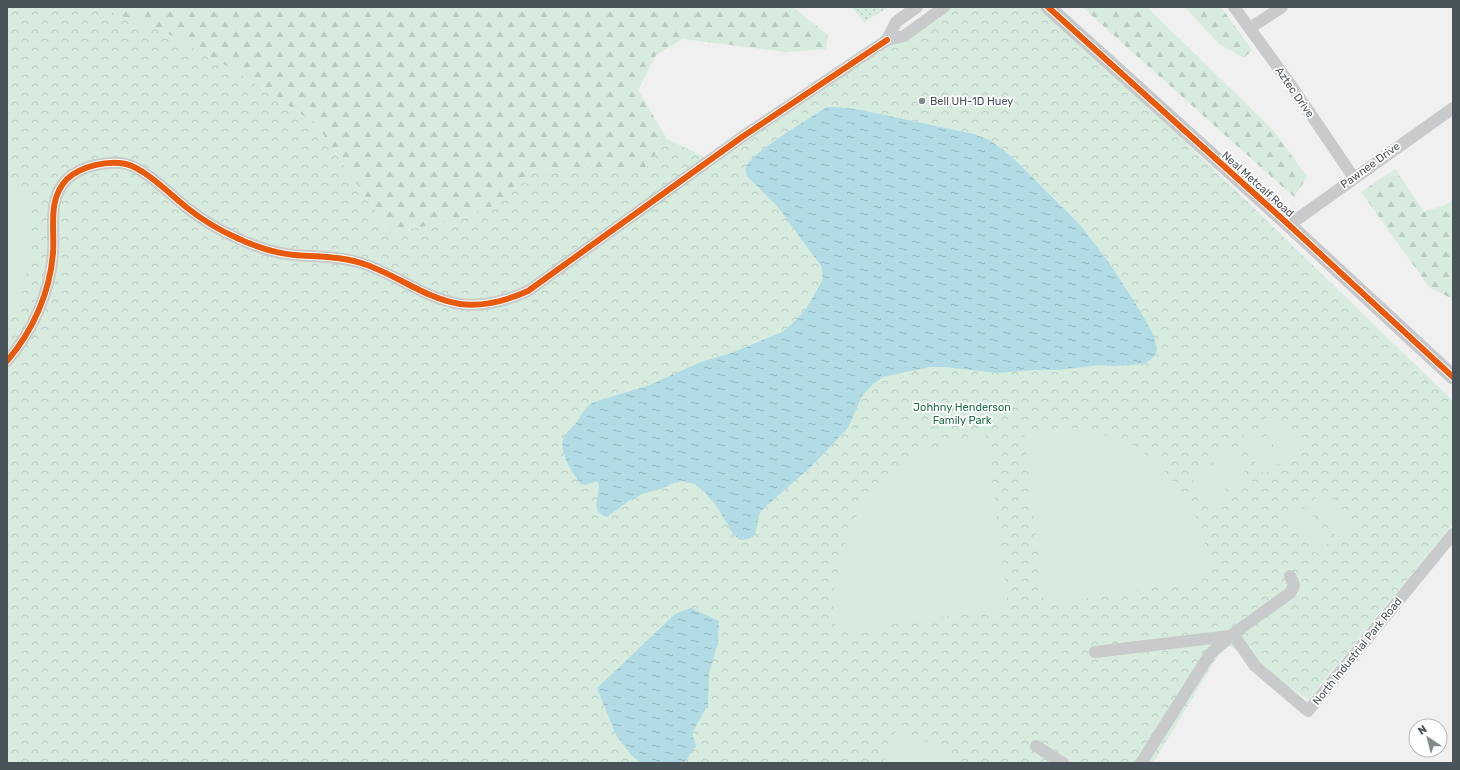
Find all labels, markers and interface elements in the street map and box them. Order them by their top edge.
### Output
street label: Aztec Drive [1272,65,1317,120]
place label: Bell UH-1D Huey [930,95,1013,108]
marker: Bell UH-1D Huey [917,96,927,106]
street label: Pawnee Drive [1338,140,1402,191]
street label: Neal Metcalf Road [1219,149,1296,220]
park label: Johhny Henderson Family Park [913,401,1011,427]
street label: North Industrial Park Road [1310,595,1405,708]
north arrow [1408,718,1448,758]
text: N [1416,723,1430,738]

